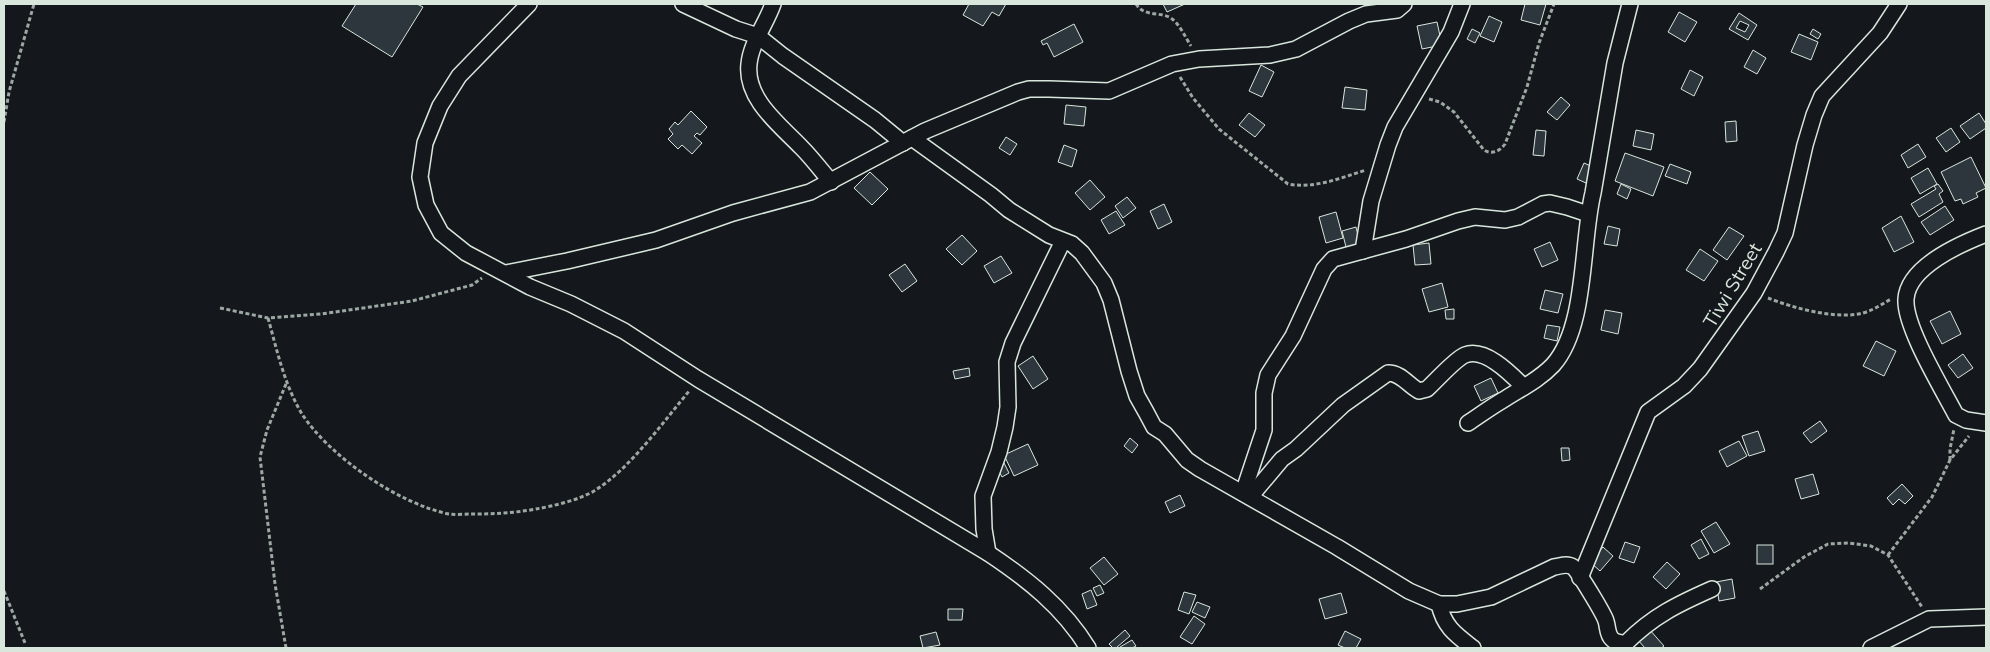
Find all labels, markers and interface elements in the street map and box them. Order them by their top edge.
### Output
street label: Tiwi Street [1697,238,1767,332]

